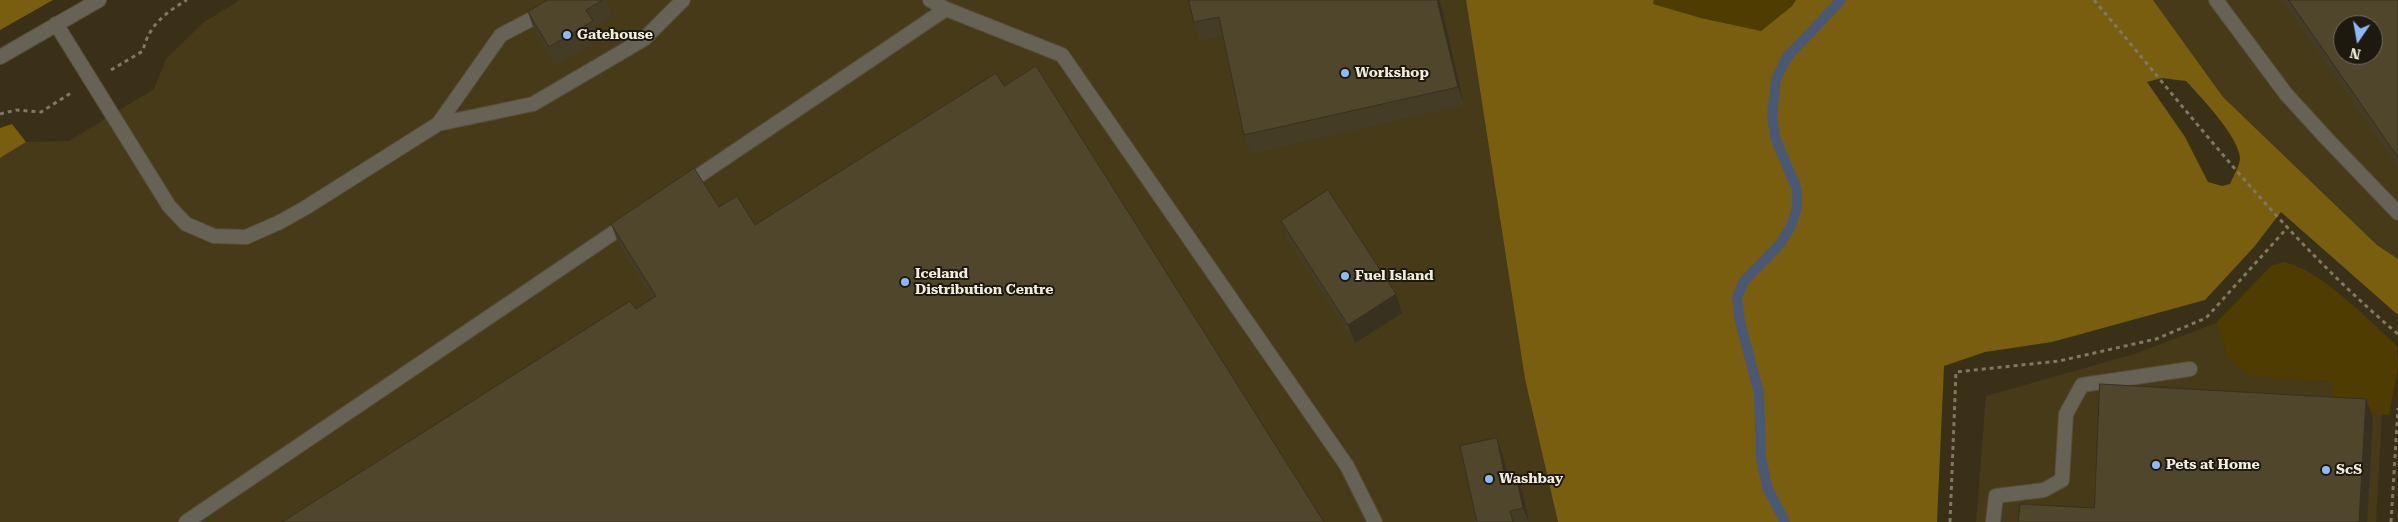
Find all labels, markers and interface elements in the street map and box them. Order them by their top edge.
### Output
north arrow [2333,15,2383,65]
place label: Gatehouse [577,27,653,43]
marker: Gatehouse [561,29,573,41]
text: N [2348,45,2362,63]
place label: Workshop [1355,65,1429,81]
marker: Workshop [1339,67,1351,79]
place label: Iceland Distribution Centre [915,266,1053,298]
place label: Fuel Island [1355,268,1434,284]
marker: Fuel Island [1339,270,1351,282]
marker: Iceland Distribution Centre [899,276,911,288]
place label: Pets at Home [2166,457,2260,473]
marker: Pets at Home [2150,459,2162,471]
place label: ScS [2336,462,2362,478]
marker: ScS [2320,464,2332,476]
place label: Washbay [1499,471,1563,487]
marker: Washbay [1483,473,1495,485]

